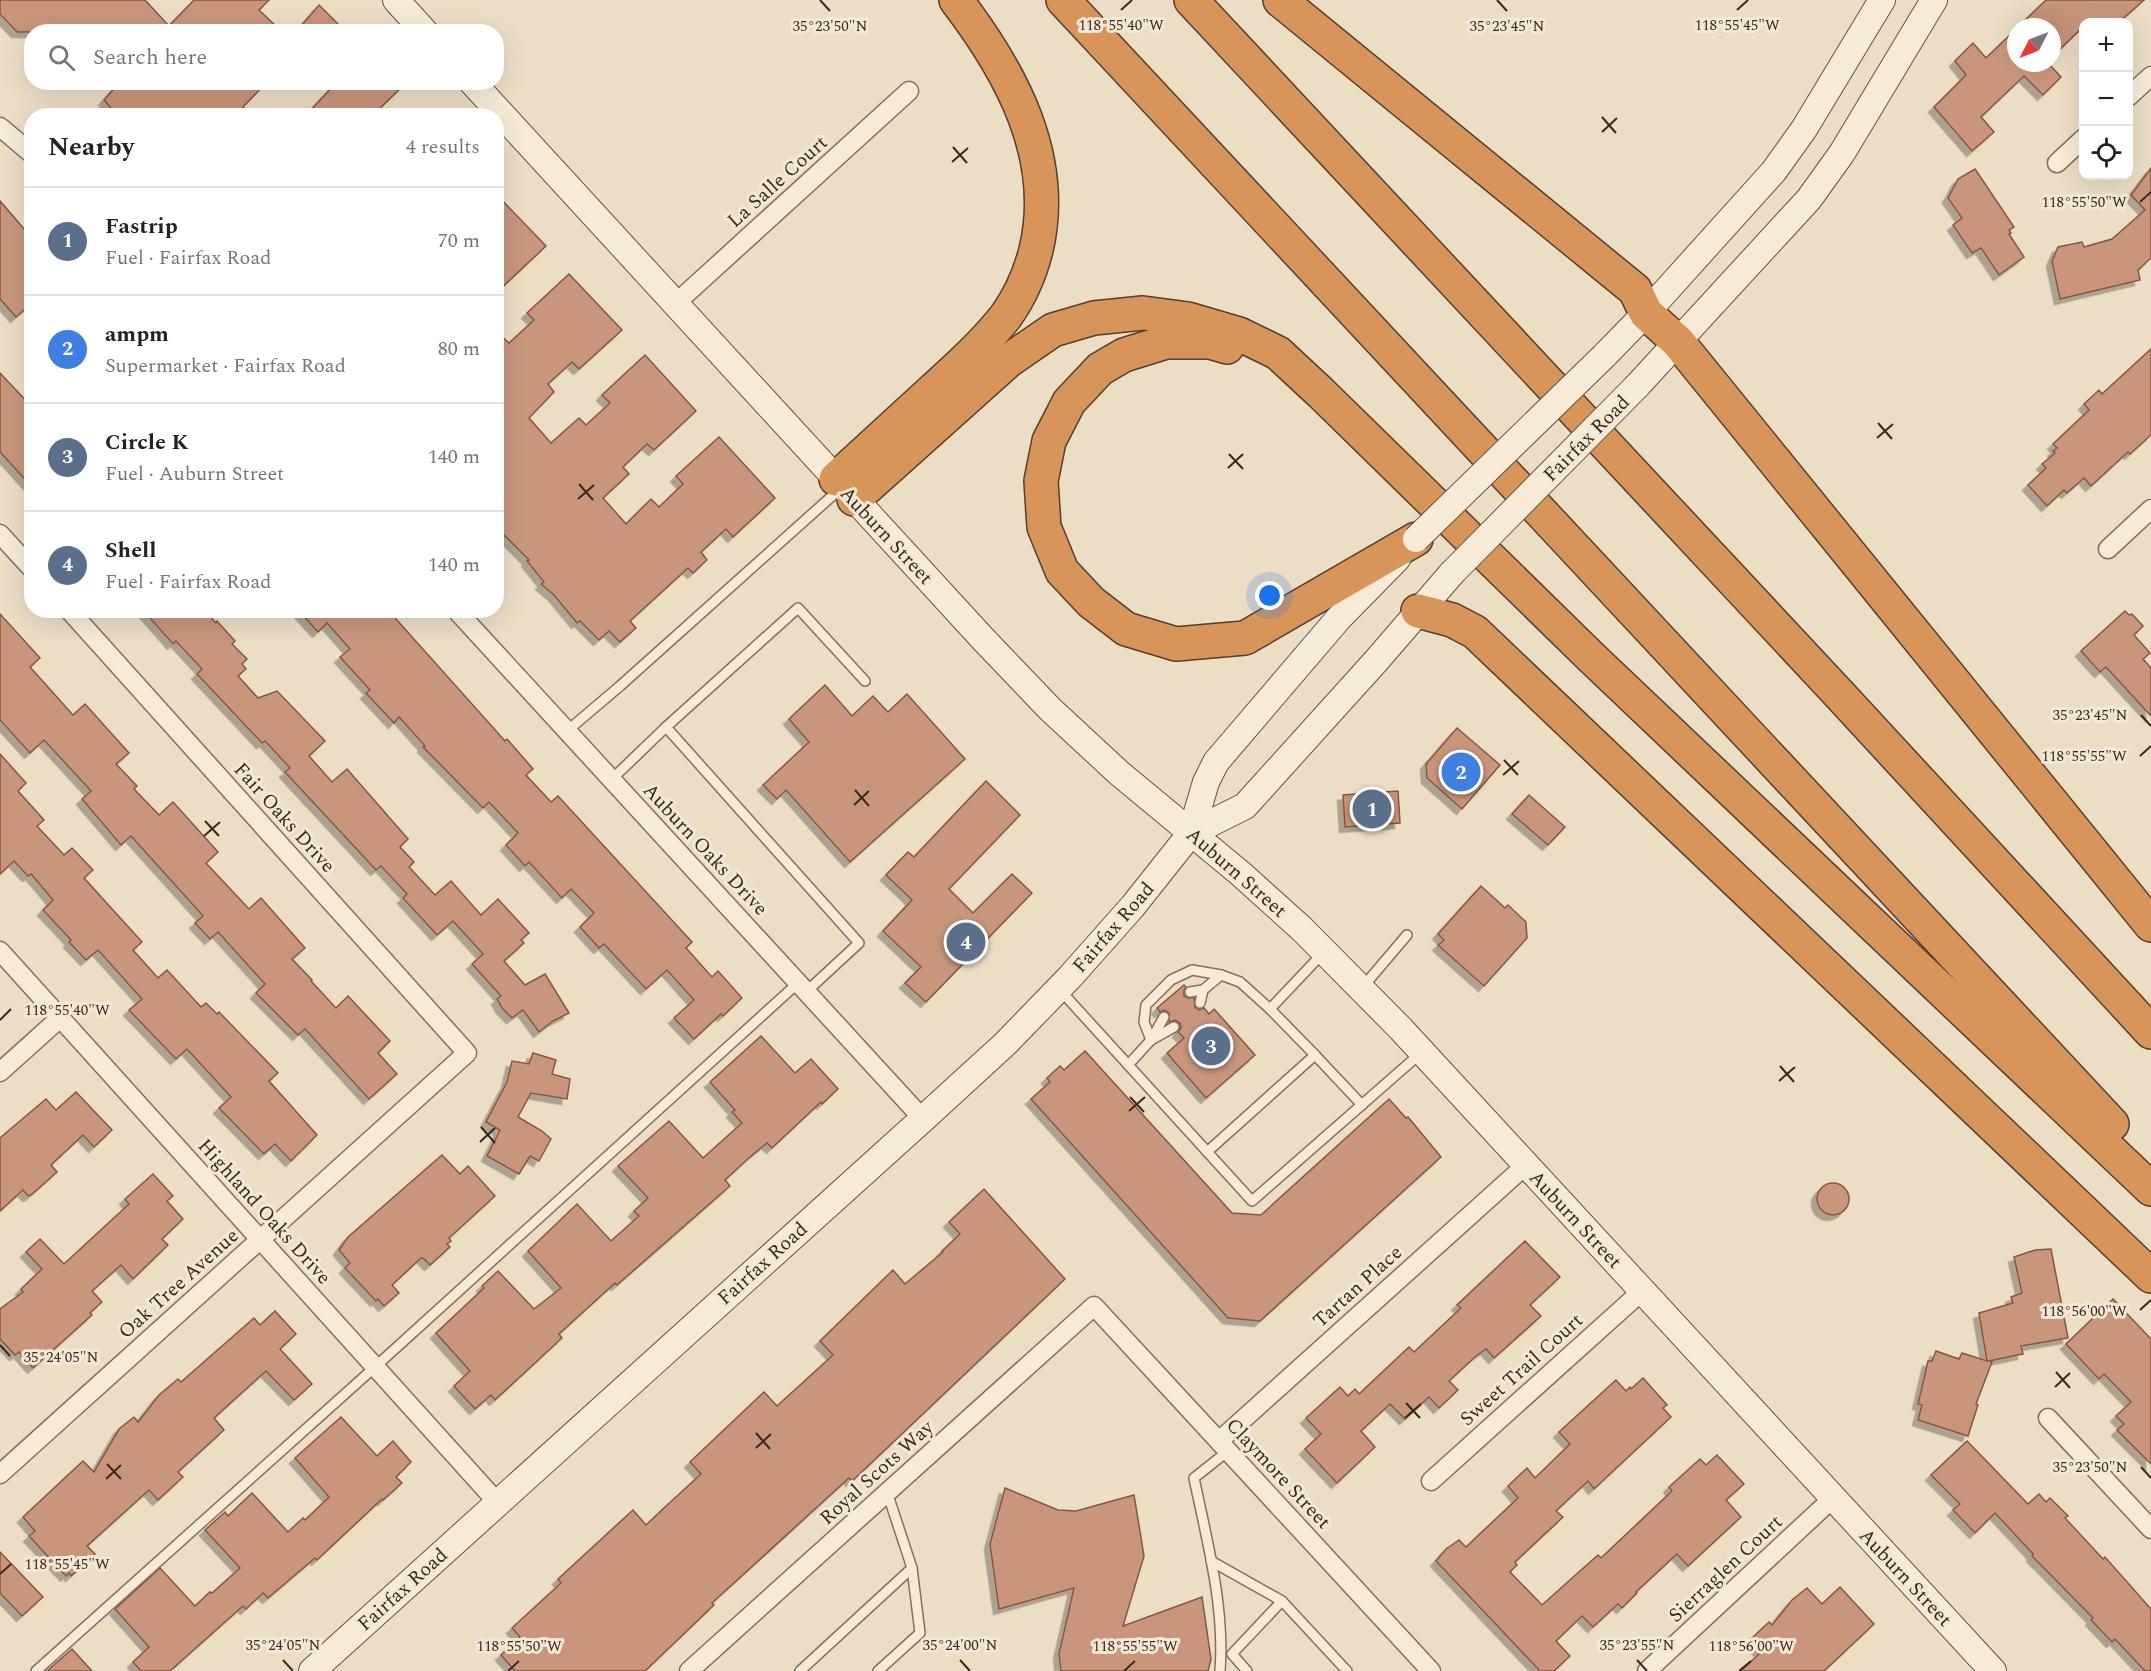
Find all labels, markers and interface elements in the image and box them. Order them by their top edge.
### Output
text: 118°55'40"W [1078,14,1164,37]
text: 118°55'45"W [1694,14,1780,37]
text: 35°23'50"N [793,15,868,38]
text: 35°23'45"N [1470,15,1545,38]
north arrow [2007,18,2061,72]
map controls [2079,18,2133,180]
button: + [2079,18,2133,72]
search box [24,24,504,90]
icon: search [45,41,78,74]
text: Search here [93,41,207,74]
button: − [2079,72,2133,126]
button: locate [2079,126,2133,180]
text: Nearby [48,127,134,167]
street label: La Salle Court [721,128,835,235]
text: 4 results [406,132,480,162]
text: 118°55'50"W [2041,191,2127,214]
text: Fastrip [105,210,178,243]
text: 1 [62,226,73,256]
text: 70 m [438,226,480,256]
text: Fuel · Fairfax Road [105,243,271,273]
text: ampm [105,318,169,351]
text: 2 [62,334,73,364]
text: 80 m [438,334,480,364]
text: Supermarket · Fairfax Road [105,351,346,381]
street label: Fairfax Road [1536,388,1637,489]
text: Circle K [105,426,188,459]
text: 3 [62,442,73,472]
text: 140 m [428,442,480,472]
text: Fuel · Auburn Street [105,459,284,489]
street label: Auburn Street [833,480,940,592]
text: Shell [105,534,156,567]
text: 4 [62,550,73,580]
text: 140 m [428,550,480,580]
text: Fuel · Fairfax Road [105,567,271,597]
your location [1255,581,1284,610]
text: 35°23'45"N [2053,704,2128,727]
text: 118°55'55"W [2041,745,2127,768]
pin: 2 [1442,750,1480,794]
street label: Fair Oaks Drive [226,756,342,880]
street label: Auburn Oaks Drive [636,777,775,923]
pin: 1 [1352,786,1392,832]
street label: Auburn Street [1179,820,1293,925]
street label: Fairfax Road [1065,875,1162,980]
pin: 4 [946,920,986,964]
text: 118°55'40"W [24,999,110,1022]
pin: 3 [1192,1024,1230,1068]
street label: Highland Oaks Drive [190,1132,338,1291]
street label: Auburn Street [1522,1164,1629,1276]
street label: Fairfax Road [711,1215,815,1313]
street label: Oak Tree Avenue [112,1221,246,1346]
street label: Tartan Place [1306,1238,1409,1335]
text: 118°56'00"W [2041,1300,2127,1323]
street label: Sweet Trail Court [1453,1306,1590,1433]
text: 35°24'05"N [24,1346,99,1369]
street label: Claymore Street [1219,1411,1338,1536]
street label: Royal Scots Way [813,1412,942,1532]
text: 35°23'50"N [2053,1456,2128,1479]
street label: Sierraglen Court [1662,1508,1790,1630]
street label: Auburn Street [1852,1522,1959,1634]
street label: Fairfax Road [351,1541,455,1639]
text: 118°55'45"W [24,1553,110,1576]
text: 35°24'05"N [246,1634,321,1657]
text: 35°24'00"N [923,1634,998,1657]
text: 35°23'55"N [1600,1634,1675,1657]
text: 118°55'50"W [476,1635,562,1658]
text: 118°55'55"W [1092,1635,1178,1658]
text: 118°56'00"W [1708,1635,1794,1658]

